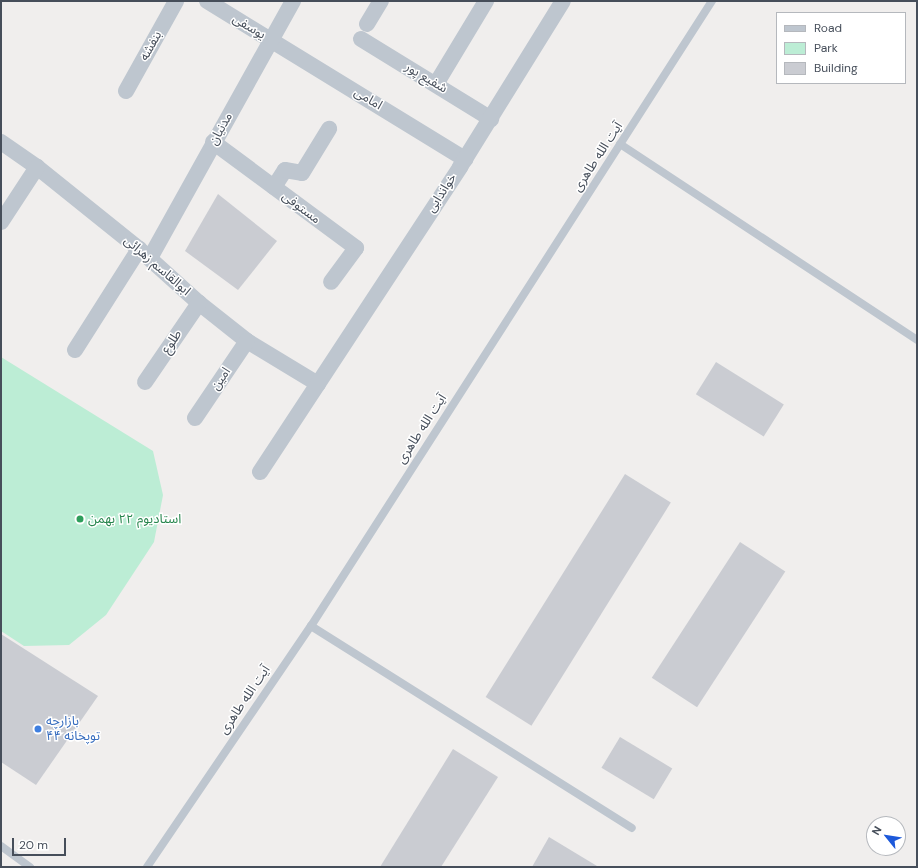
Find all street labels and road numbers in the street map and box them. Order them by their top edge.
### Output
street label: یوسفی [229,11,269,43]
street label: بنفشه [136,28,166,64]
street label: شفیع پور [402,59,450,97]
street label: امامی [351,85,385,113]
street label: مدنیان [206,110,236,148]
street label: آیت الله طاهری [570,119,626,195]
street label: خواندابی [424,171,460,215]
street label: مستوفی [279,188,323,228]
street label: ابوالقاسم زهرائی [121,233,193,299]
street label: طلوع [158,327,186,357]
street label: امین [208,365,234,393]
street label: آیت الله طاهری [394,391,450,467]
street label: آیت الله طاهری [216,663,274,737]

